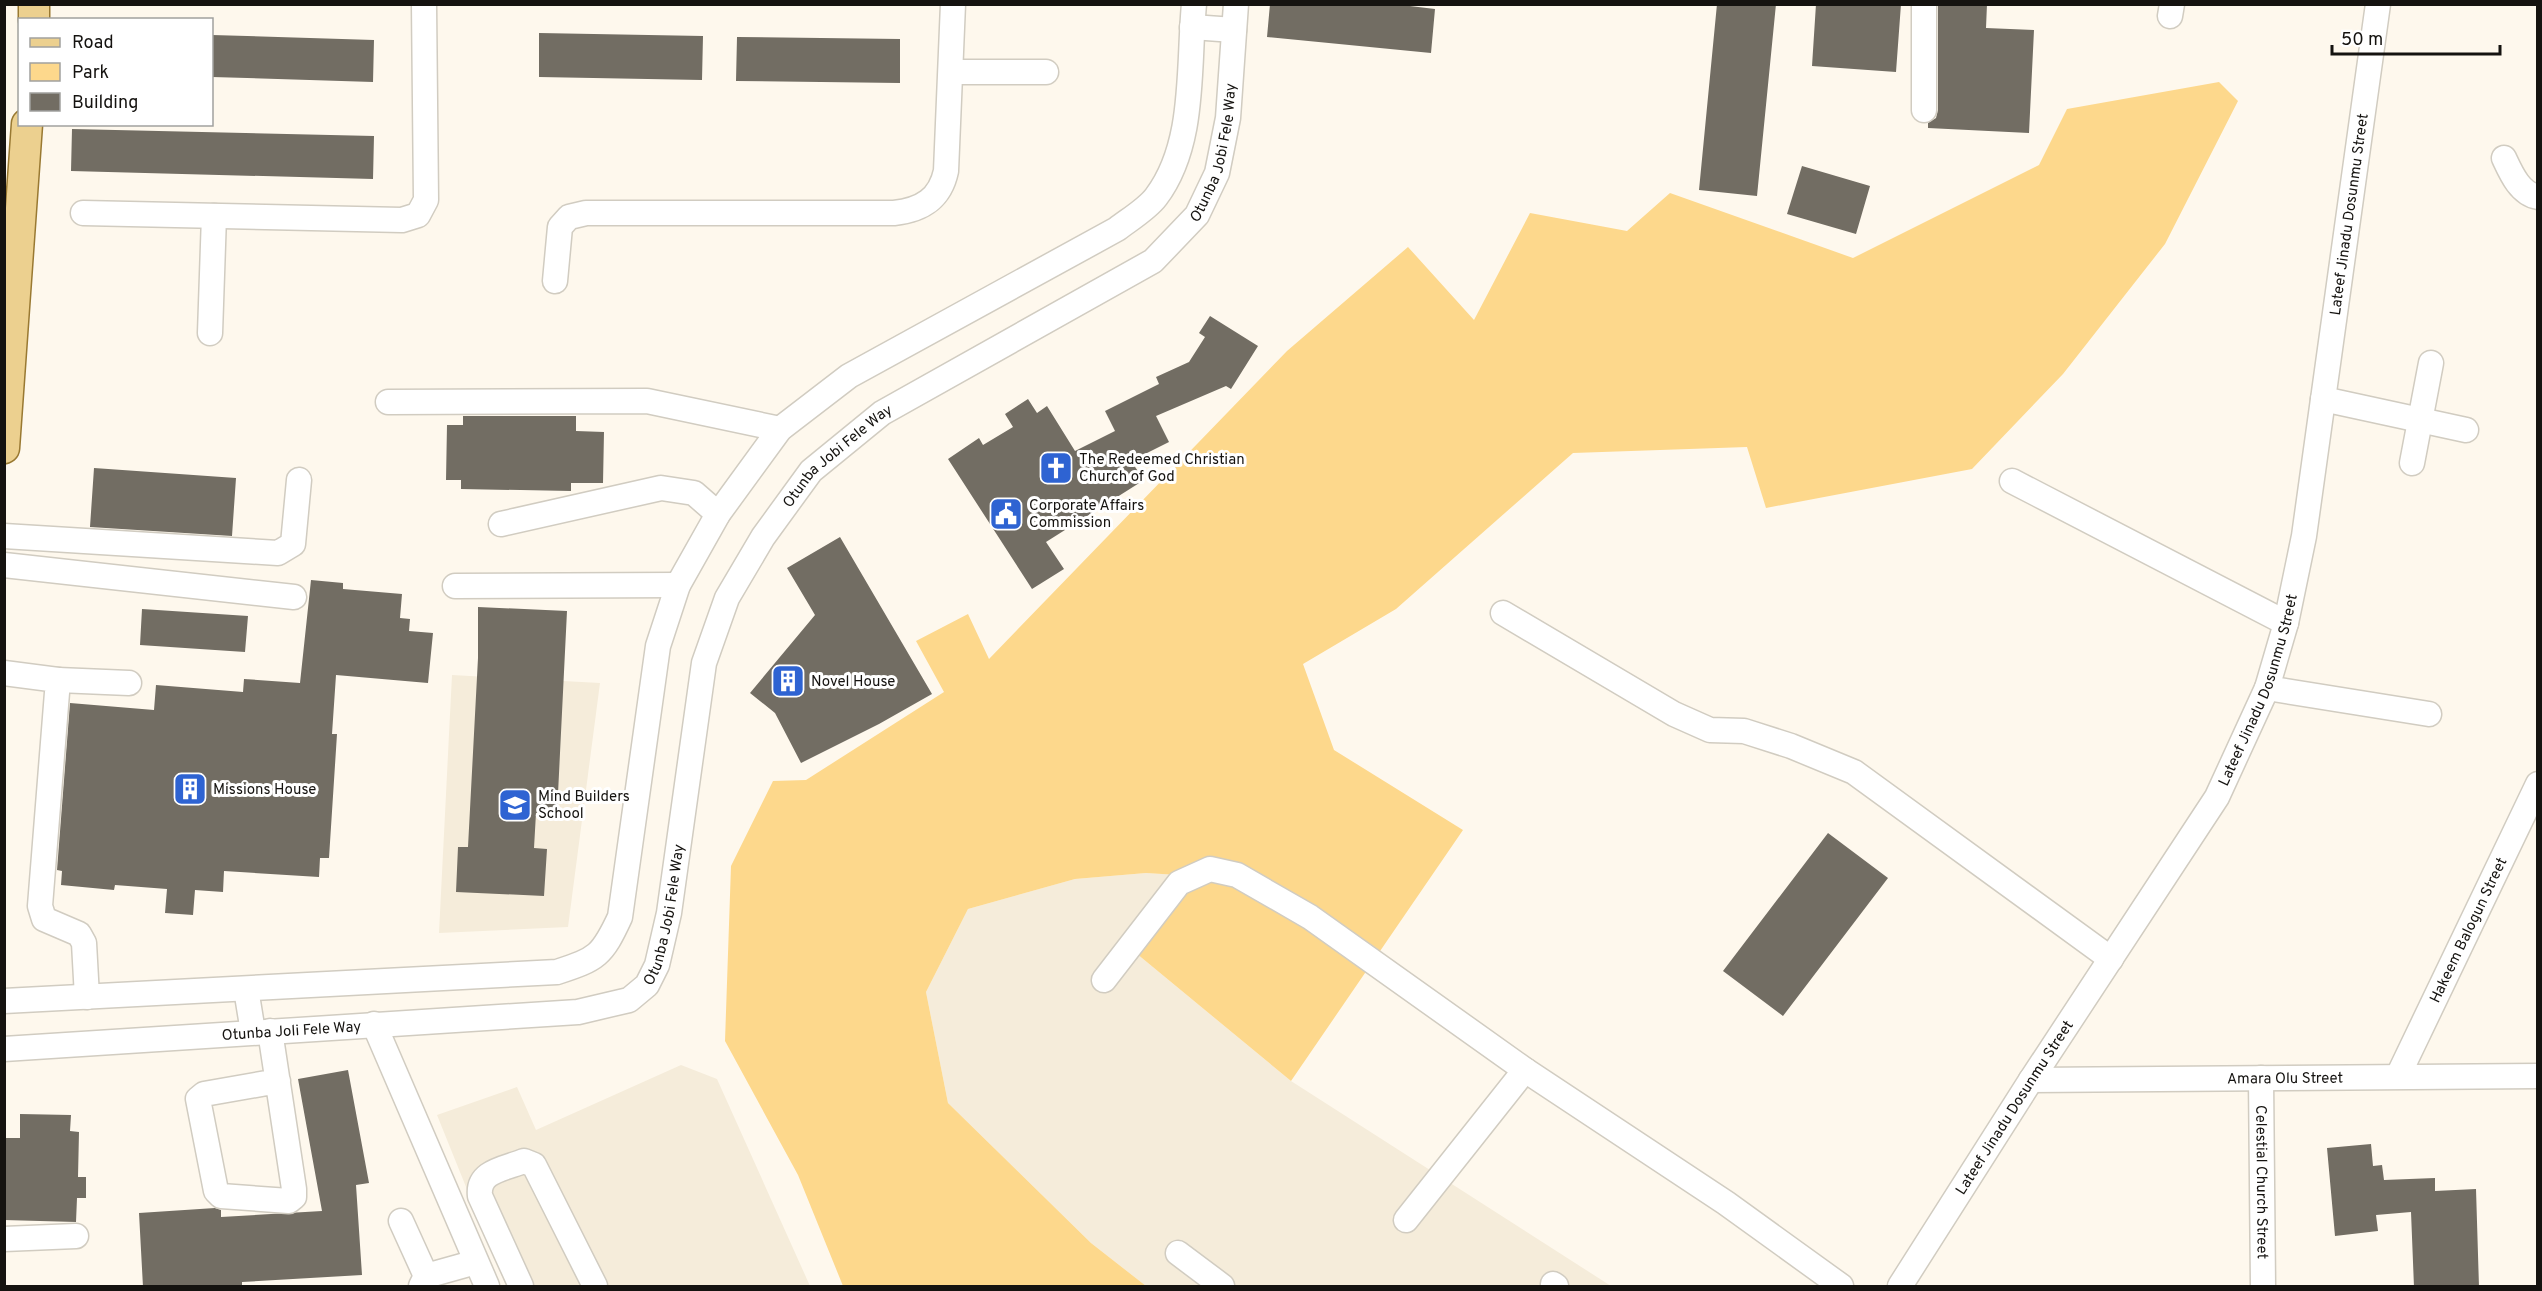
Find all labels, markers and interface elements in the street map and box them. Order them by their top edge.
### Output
legend [18,18,213,126]
scale bar [2332,18,2500,56]
text: 50 m [2341,29,2383,52]
text: Road [72,32,114,55]
text: Park [72,62,109,85]
street label: Otunba Jobi Fele Way [1187,83,1241,227]
text: Building [72,92,138,115]
street label: Lateef Jinadu Dosunmu Street [2327,112,2374,317]
street label: Otunba Jobi Fele Way [779,401,896,512]
church icon: The Redeemed Christian Church of God [1038,450,1074,486]
place label: The Redeemed Christian Church of God [1079,451,1245,487]
public building icon: Corporate Affairs Commission [988,496,1024,532]
place label: Corporate Affairs Commission [1029,497,1144,533]
street label: Lateef Jinadu Dosunmu Street [2215,593,2303,789]
building icon: Novel House [770,663,806,699]
place label: Novel House [811,673,895,692]
building icon: Missions House [172,771,208,807]
place label: Missions House [213,781,316,800]
school or university icon: Mind Builders School [497,787,533,823]
place label: Mind Builders School [538,788,630,824]
street label: Otunba Jobi Fele Way [640,843,690,989]
street label: Hakeem Balogun Street [2426,855,2512,1006]
street label: Lateef Jinadu Dosunmu Street [1952,1017,2079,1199]
street label: Otunba Joli Fele Way [221,1018,362,1046]
street label: Amara Olu Street [2227,1070,2343,1089]
street label: Celestial Church Street [2250,1105,2271,1259]

